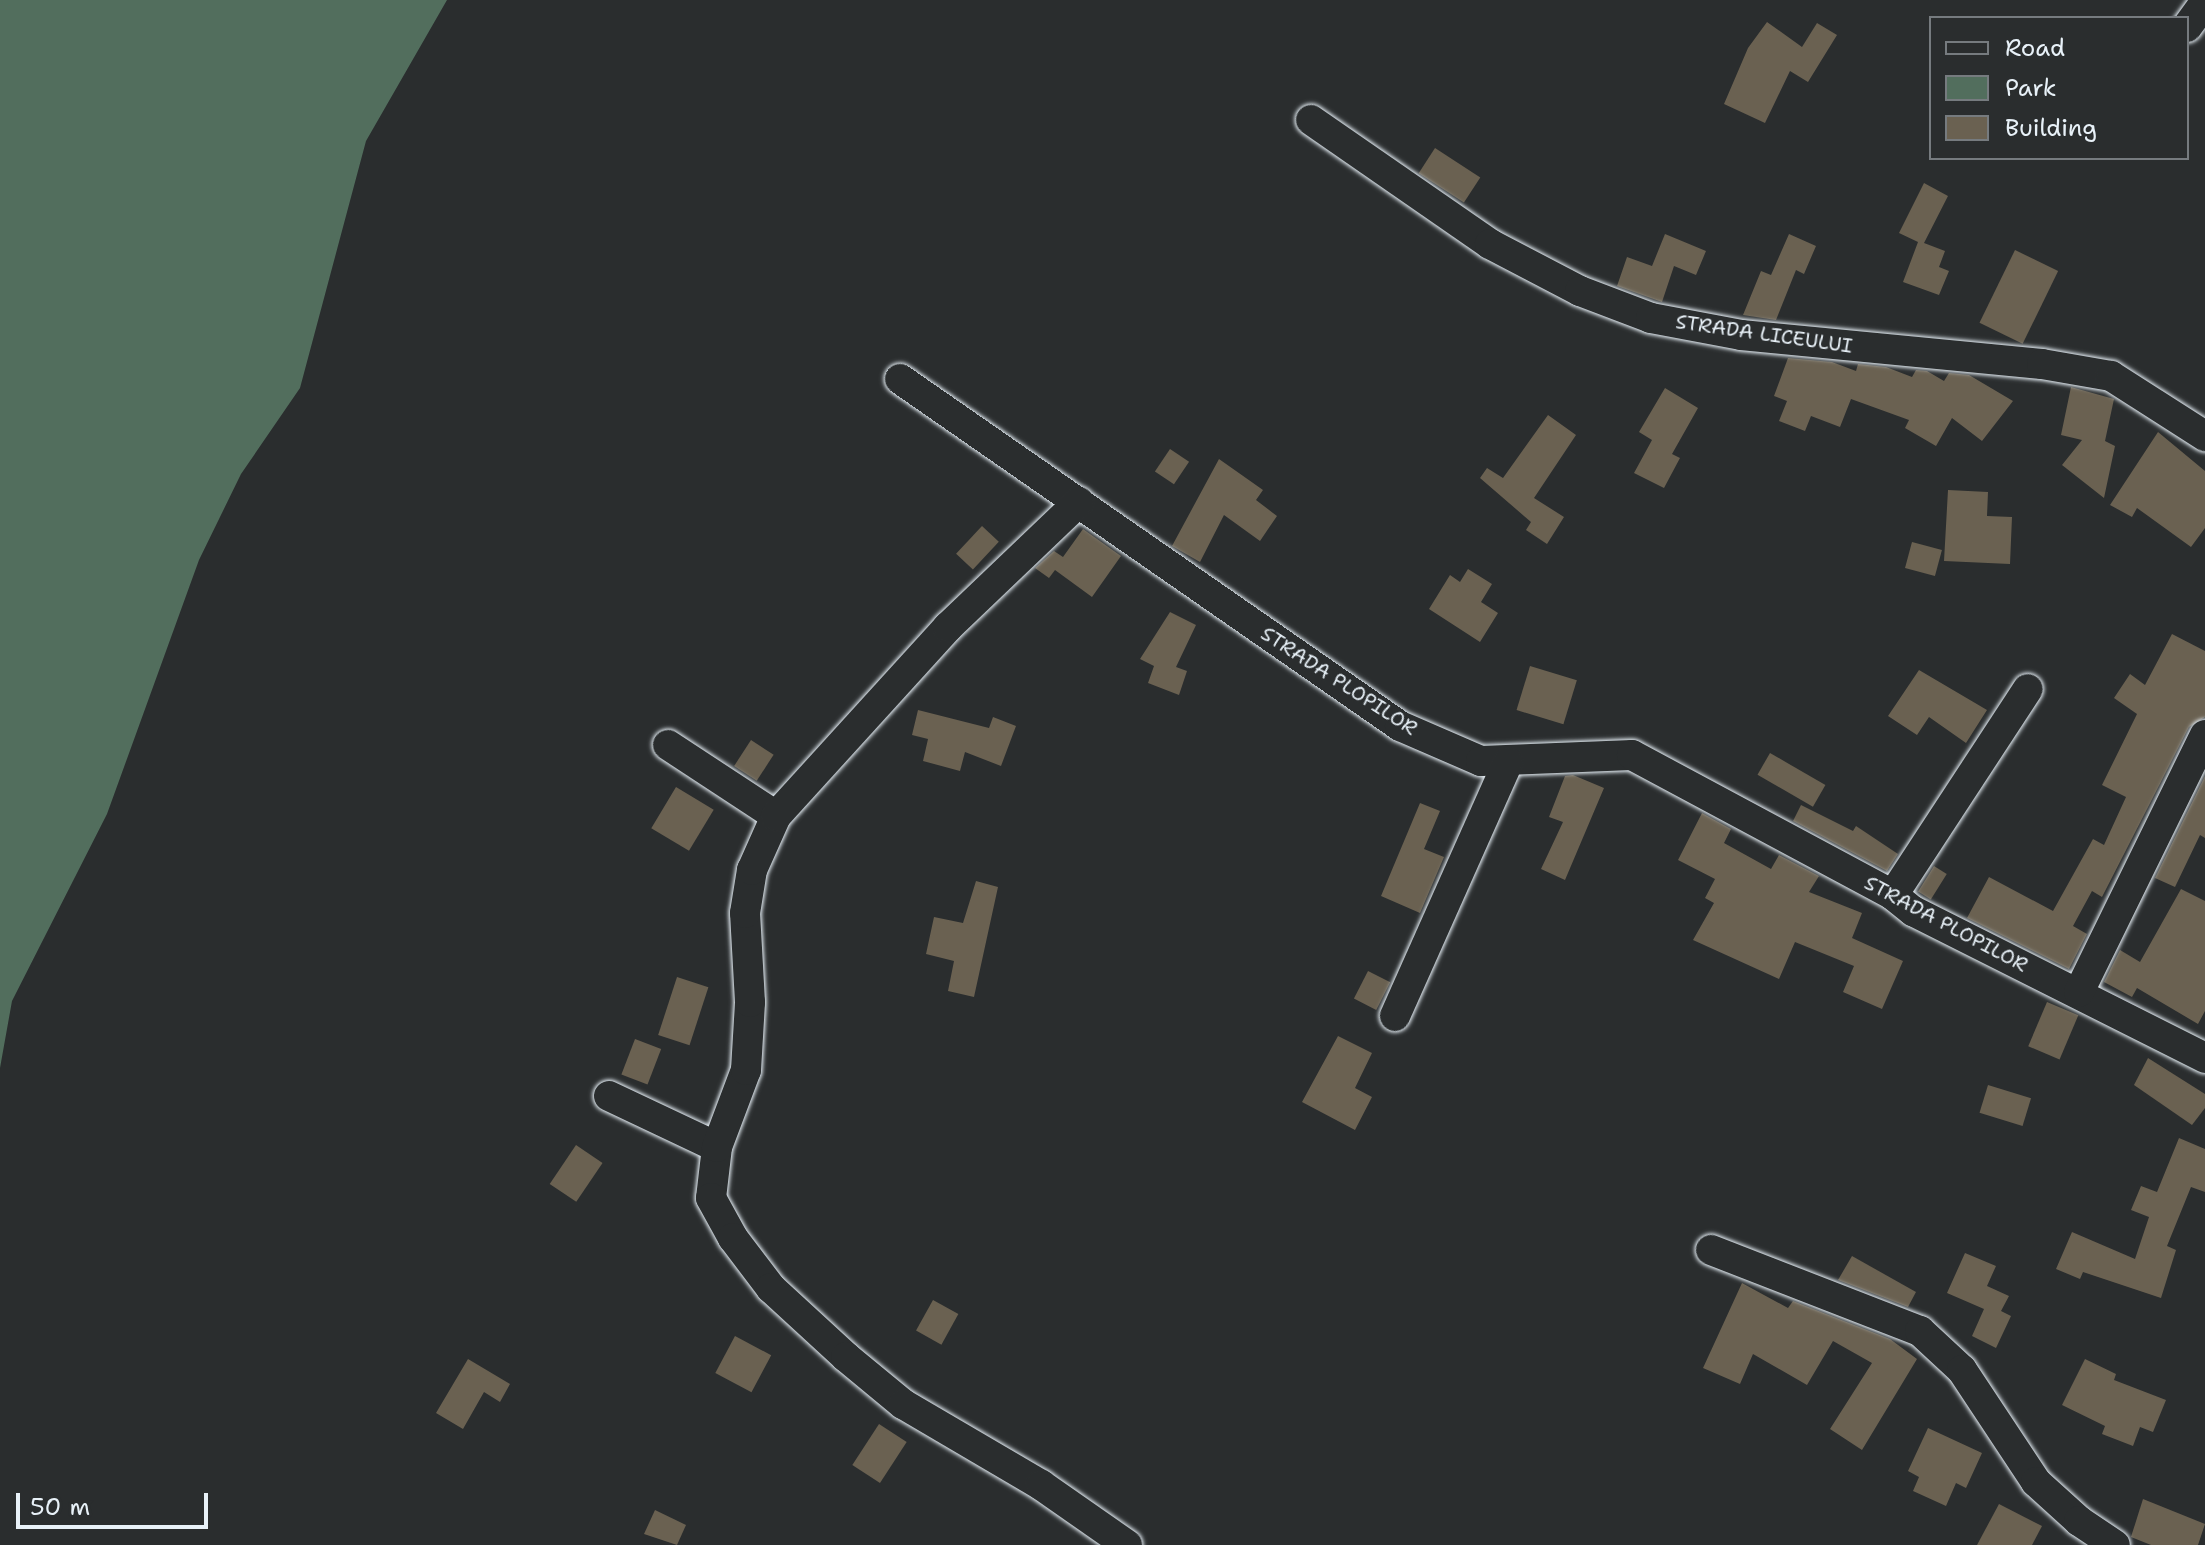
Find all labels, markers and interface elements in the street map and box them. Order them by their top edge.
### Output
legend [1929,16,2189,160]
text: Road [2005,32,2065,64]
text: Park [2005,72,2057,104]
text: Building [2005,112,2097,144]
street label: STRADA LICEULUI [1674,310,1854,358]
street label: STRADA PLOPILOR [1256,622,1422,740]
street label: STRADA PLOPILOR [1860,871,2032,977]
scale bar [20,1477,212,1527]
text: 50 m [30,1491,90,1523]

